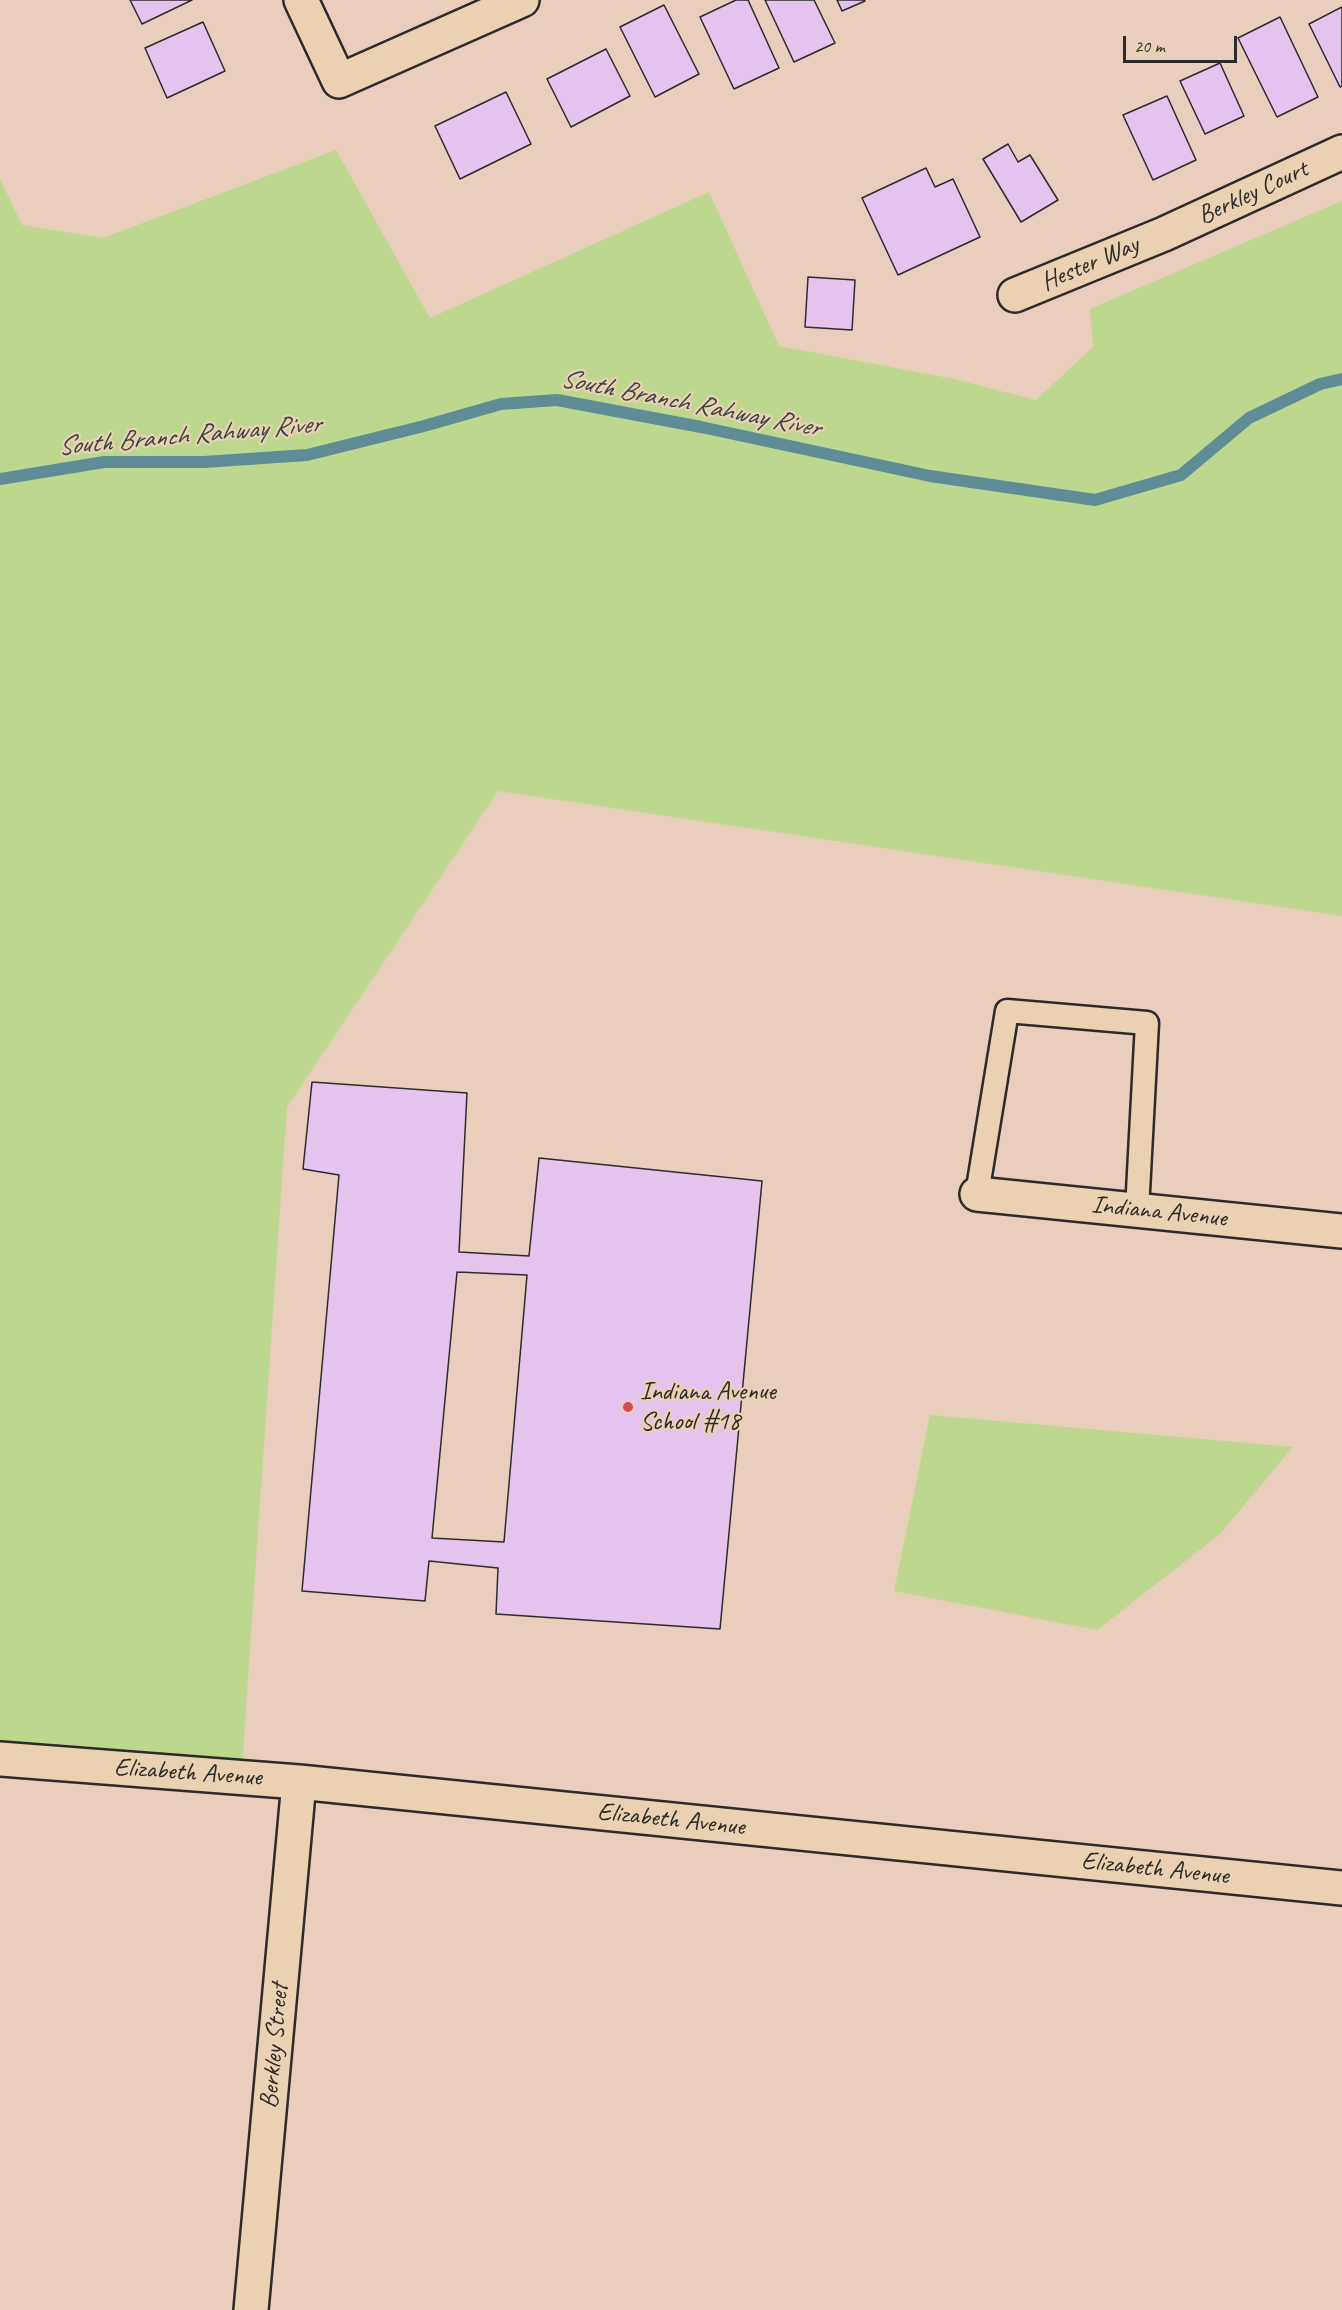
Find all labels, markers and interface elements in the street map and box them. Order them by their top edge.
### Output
scale bar [1126,24,1240,62]
text: 20 m [1134,35,1165,57]
street label: Berkley Court [1193,154,1313,232]
street label: Hester Way [1036,229,1144,299]
water label: South Branch Rahway River [558,363,822,445]
water label: South Branch Rahway River [57,408,321,464]
street label: Indiana Avenue [1090,1189,1228,1235]
place label: Indiana Avenue School #18 [640,1376,776,1438]
marker: Indiana Avenue School #18 [621,1400,635,1414]
street label: Elizabeth Avenue [113,1752,263,1794]
street label: Elizabeth Avenue [596,1797,746,1843]
street label: Elizabeth Avenue [1080,1846,1230,1892]
street label: Berkley Street [254,1982,296,2110]

